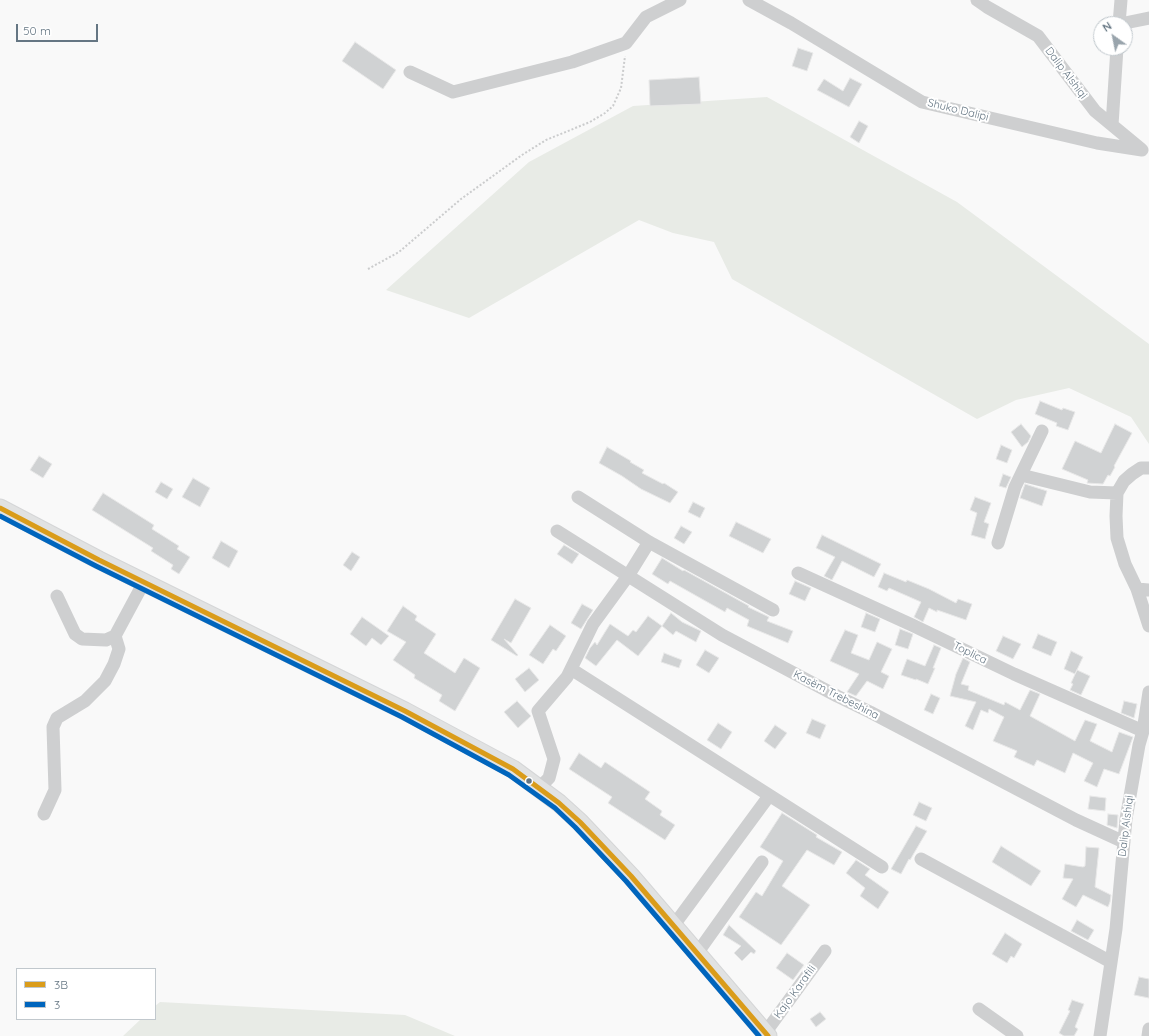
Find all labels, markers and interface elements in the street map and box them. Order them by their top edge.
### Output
scale bar [18,16,100,42]
north arrow [1093,16,1133,56]
text: N [1100,19,1114,35]
text: 50 m [23,23,51,38]
street label: Dalip Alshiqi [1042,44,1090,102]
street label: Shuko Dalipi [926,96,990,124]
street label: Toplica [951,639,989,667]
street label: Kasëm Trebeshina [791,668,881,722]
unlabelled marker [524,776,534,786]
street label: Dalip Alshiqi [1116,795,1136,857]
street label: Kajo Karafili [771,963,819,1021]
legend [16,968,156,1020]
text: 3B [54,977,68,992]
text: 3 [54,997,60,1012]

